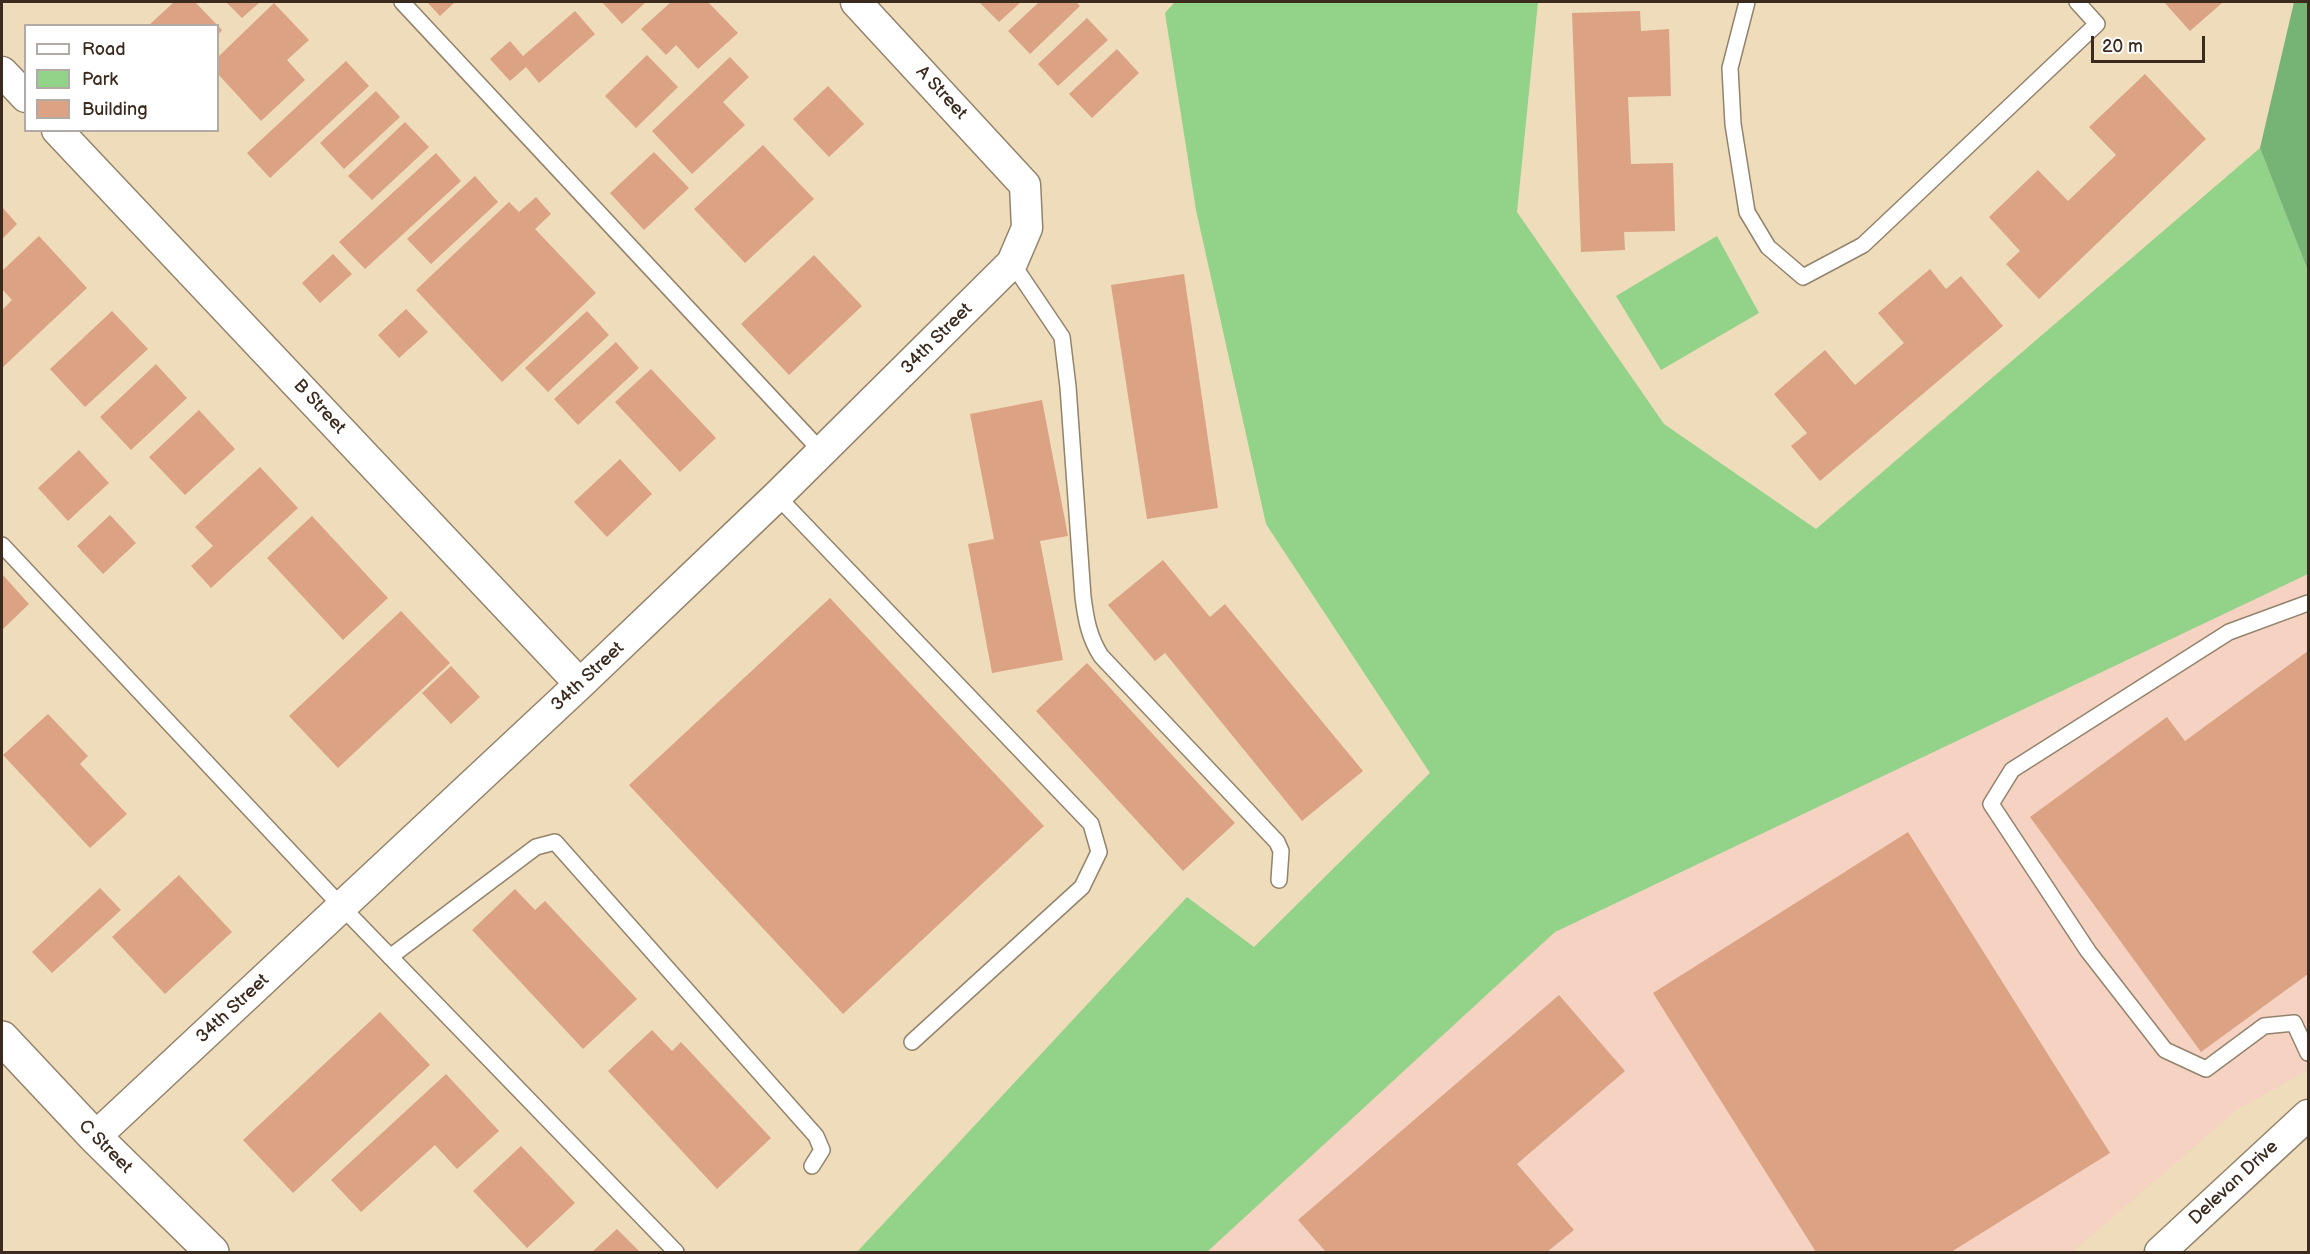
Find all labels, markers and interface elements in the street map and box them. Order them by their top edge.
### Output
legend [24,24,219,132]
scale bar [2094,24,2208,62]
text: 20 m [2102,36,2143,57]
text: Road [82,39,126,60]
street label: A Street [911,62,971,124]
text: Park [82,69,118,90]
text: Building [82,99,148,120]
street label: 34th Street [897,299,977,379]
street label: B Street [288,375,350,439]
street label: 34th Street [547,638,629,716]
street label: 34th Street [192,970,274,1048]
street label: C Street [74,1116,136,1178]
street label: Delevan Drive [2185,1136,2283,1230]

